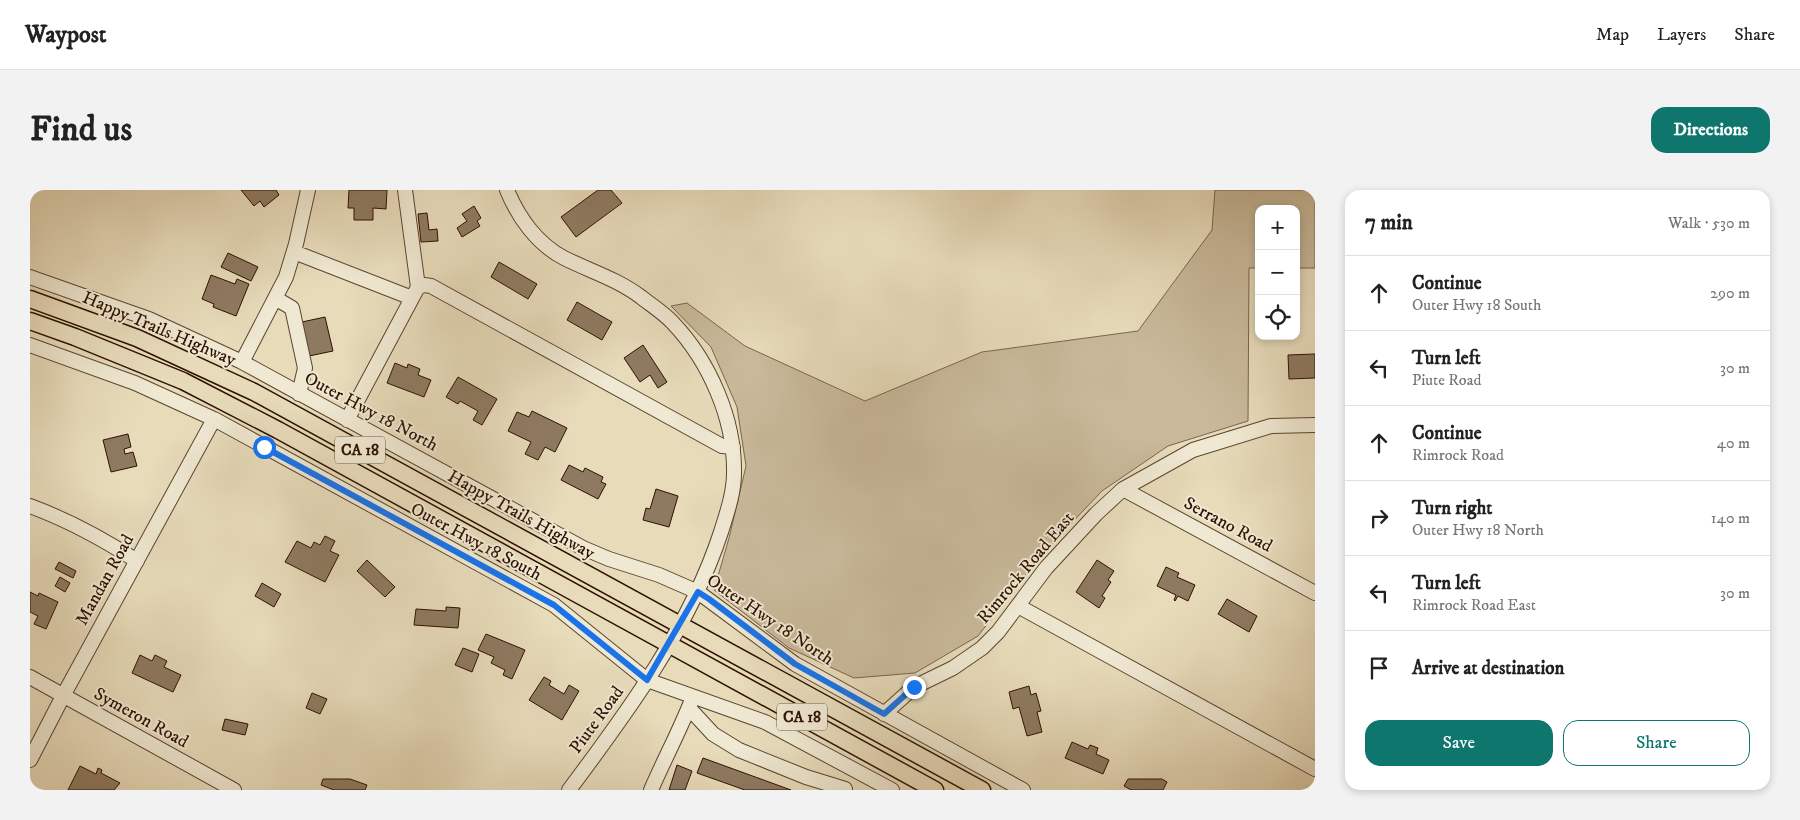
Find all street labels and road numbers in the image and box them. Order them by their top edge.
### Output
street label: Happy Trails Highway [79,287,240,371]
street label: Outer Hwy 18 North [300,367,442,457]
road number: CA 18 [335,436,385,464]
street label: Happy Trails Highway [444,465,599,565]
street label: Serrano Road [1180,492,1276,558]
street label: Outer Hwy 18 South [407,498,546,586]
street label: Rimrock Road East [973,507,1079,628]
street label: Mandan Road [71,531,139,629]
street label: Outer Hwy 18 North [702,569,838,671]
street label: Piute Road [565,682,629,758]
street label: Symeron Road [90,683,192,753]
road number: CA 18 [777,704,827,730]

